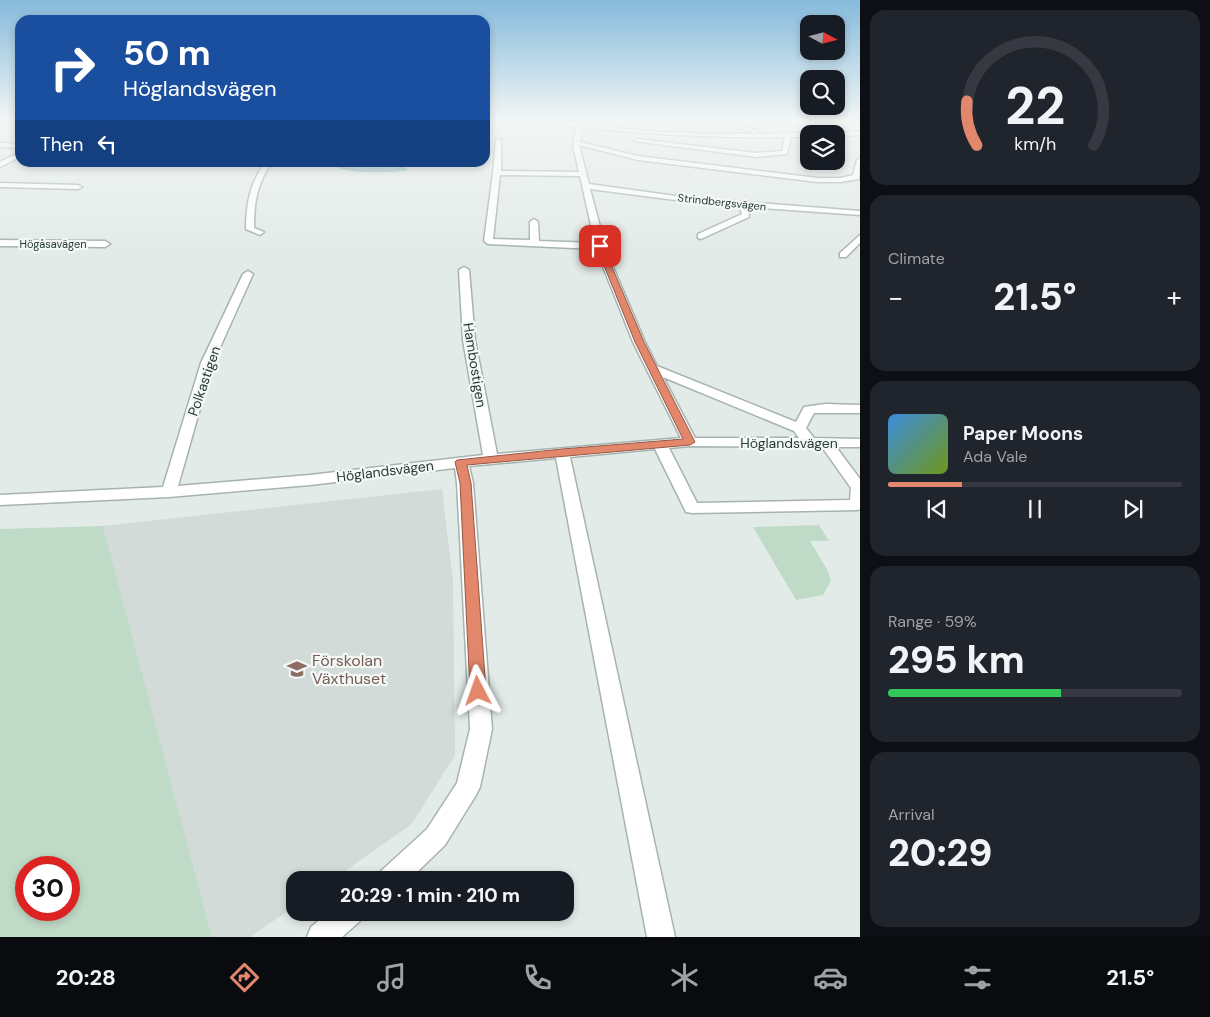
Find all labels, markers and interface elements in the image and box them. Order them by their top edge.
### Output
north arrow [800,15,845,60]
map controls [800,15,845,170]
text: 50 m [123,30,211,76]
icon: right [40,35,105,100]
button: search [800,70,845,115]
text: 22 [1005,72,1065,140]
text: Höglandsvägen [123,74,277,103]
button: layers [800,125,845,170]
icon: left [93,130,121,158]
text: Then [40,132,83,157]
text: km/h [1014,132,1056,156]
street label: Strindbergsvägen [677,190,767,214]
pin [579,225,621,267]
icon: arrive [586,232,614,260]
street label: Högåsavägen [19,237,87,251]
text: Climate [888,248,945,269]
text: 21.5° [993,272,1077,322]
text: − [888,279,903,316]
text: + [1167,279,1182,316]
street label: Hambostigen [459,321,491,409]
street label: Polkastigen [184,344,224,418]
text: Paper Moons [963,421,1083,446]
street label: Höglandsvägen [740,434,838,452]
text: Ada Vale [963,446,1027,467]
street label: Höglandsvägen [335,456,435,486]
icon: previous [923,495,951,523]
icon: pause [1021,495,1049,523]
icon: next [1119,495,1147,523]
text: Range · 59% [888,611,976,632]
text: 295 km [888,635,1025,685]
place label: Förskolan Växthuset [312,650,386,689]
school or university icon: Förskolan Växthuset [286,658,308,680]
position arrow [451,664,503,716]
text: Arrival [888,804,935,825]
text: 20:29 [888,828,993,878]
speed limit sign: 30 [15,856,80,921]
text: 20:29 · 1 min · 210 m [340,883,520,908]
icon: directions [227,960,262,995]
icon: music [374,960,409,995]
icon: phone [520,960,555,995]
icon: climate [667,960,702,995]
icon: car [813,960,848,995]
icon: filters [960,960,995,995]
text: 20:28 [56,963,116,992]
text: 21.5° [1106,963,1154,992]

